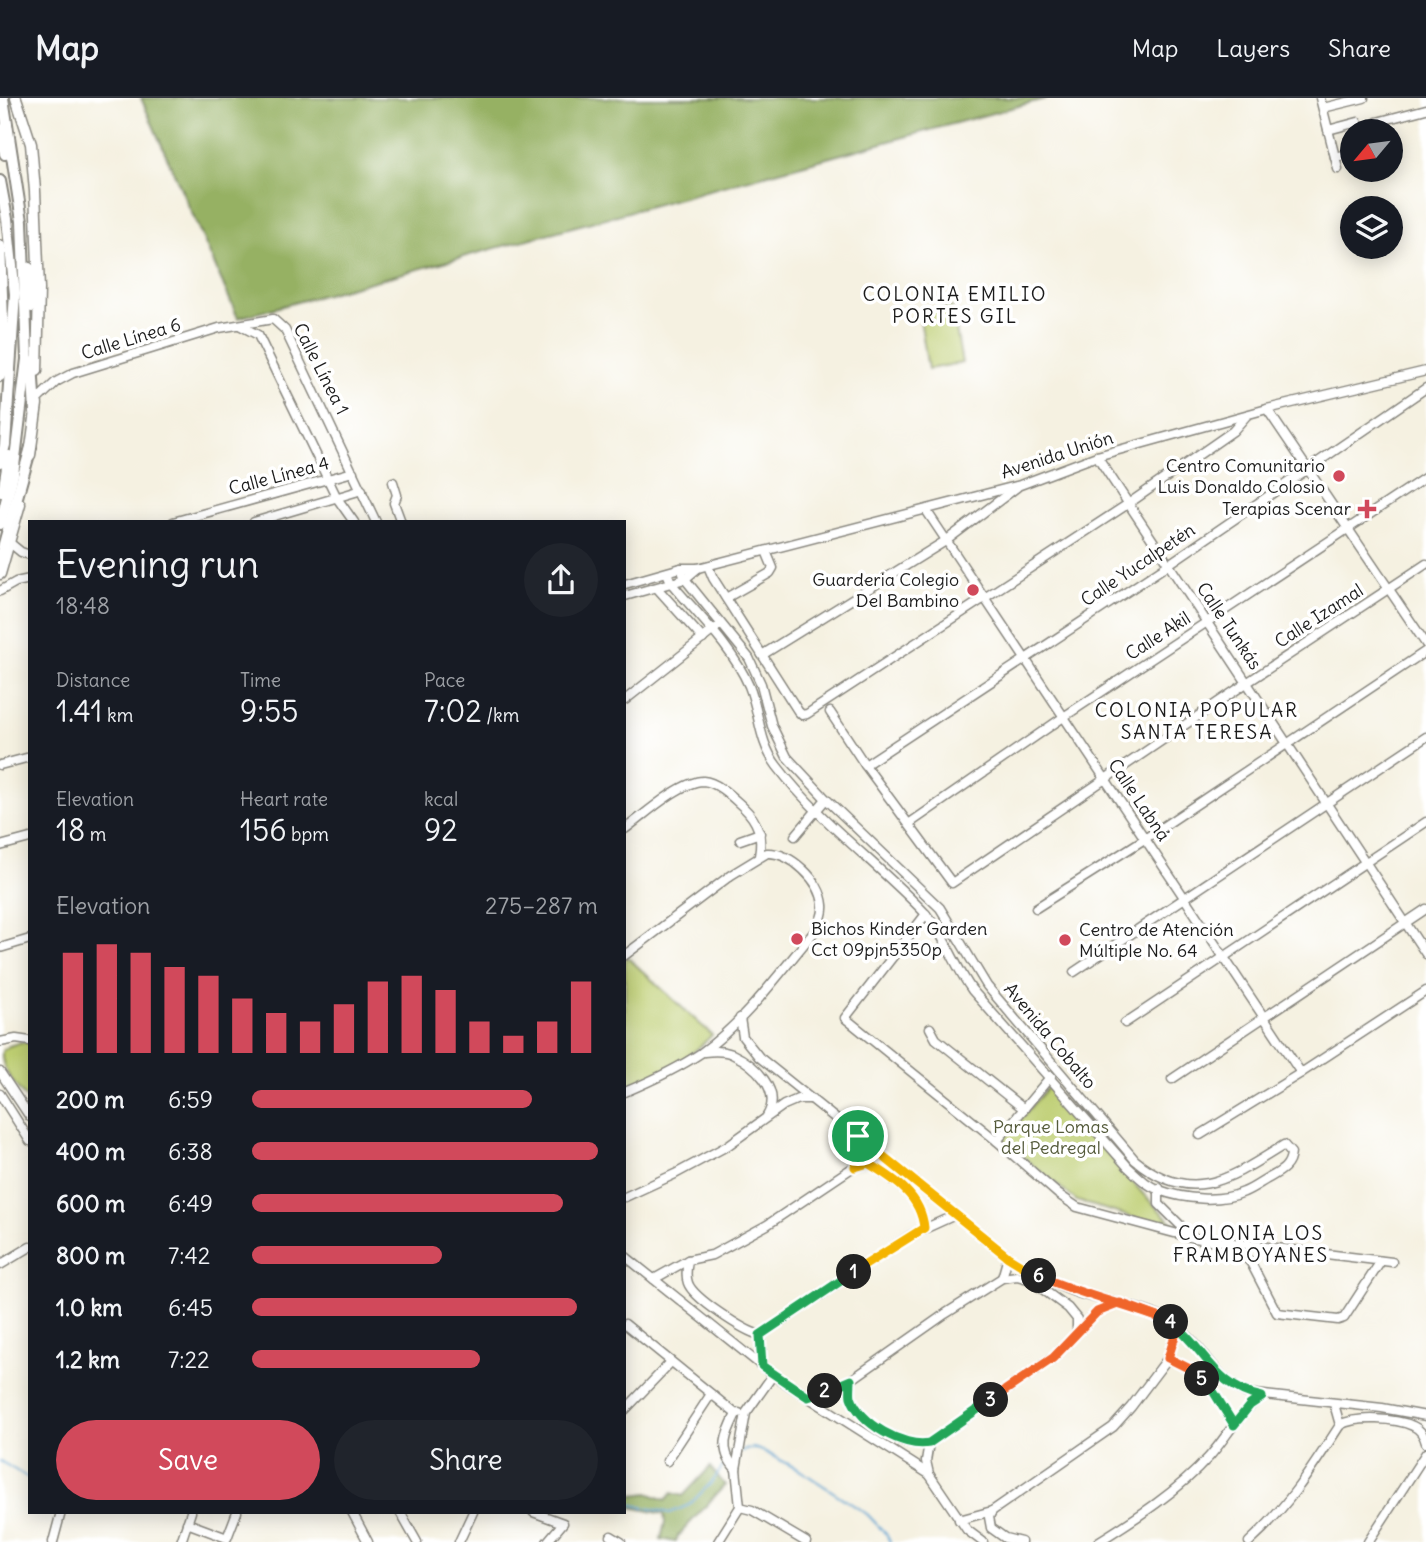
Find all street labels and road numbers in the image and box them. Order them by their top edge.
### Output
street label: Calle Línea 6 [78,312,183,365]
street label: Calle Línea 1 [289,319,354,418]
street label: Avenida Unión [998,426,1116,483]
street label: Calle Línea 4 [226,451,332,500]
street label: Calle Yucalpetén [1076,518,1199,611]
street label: Calle Tunkás [1192,578,1267,674]
street label: Calle Izamal [1270,579,1367,653]
street label: Calle Akil [1121,606,1195,665]
street label: Calle Labná [1103,754,1175,845]
street label: Avenida Cobalto [999,978,1102,1094]

